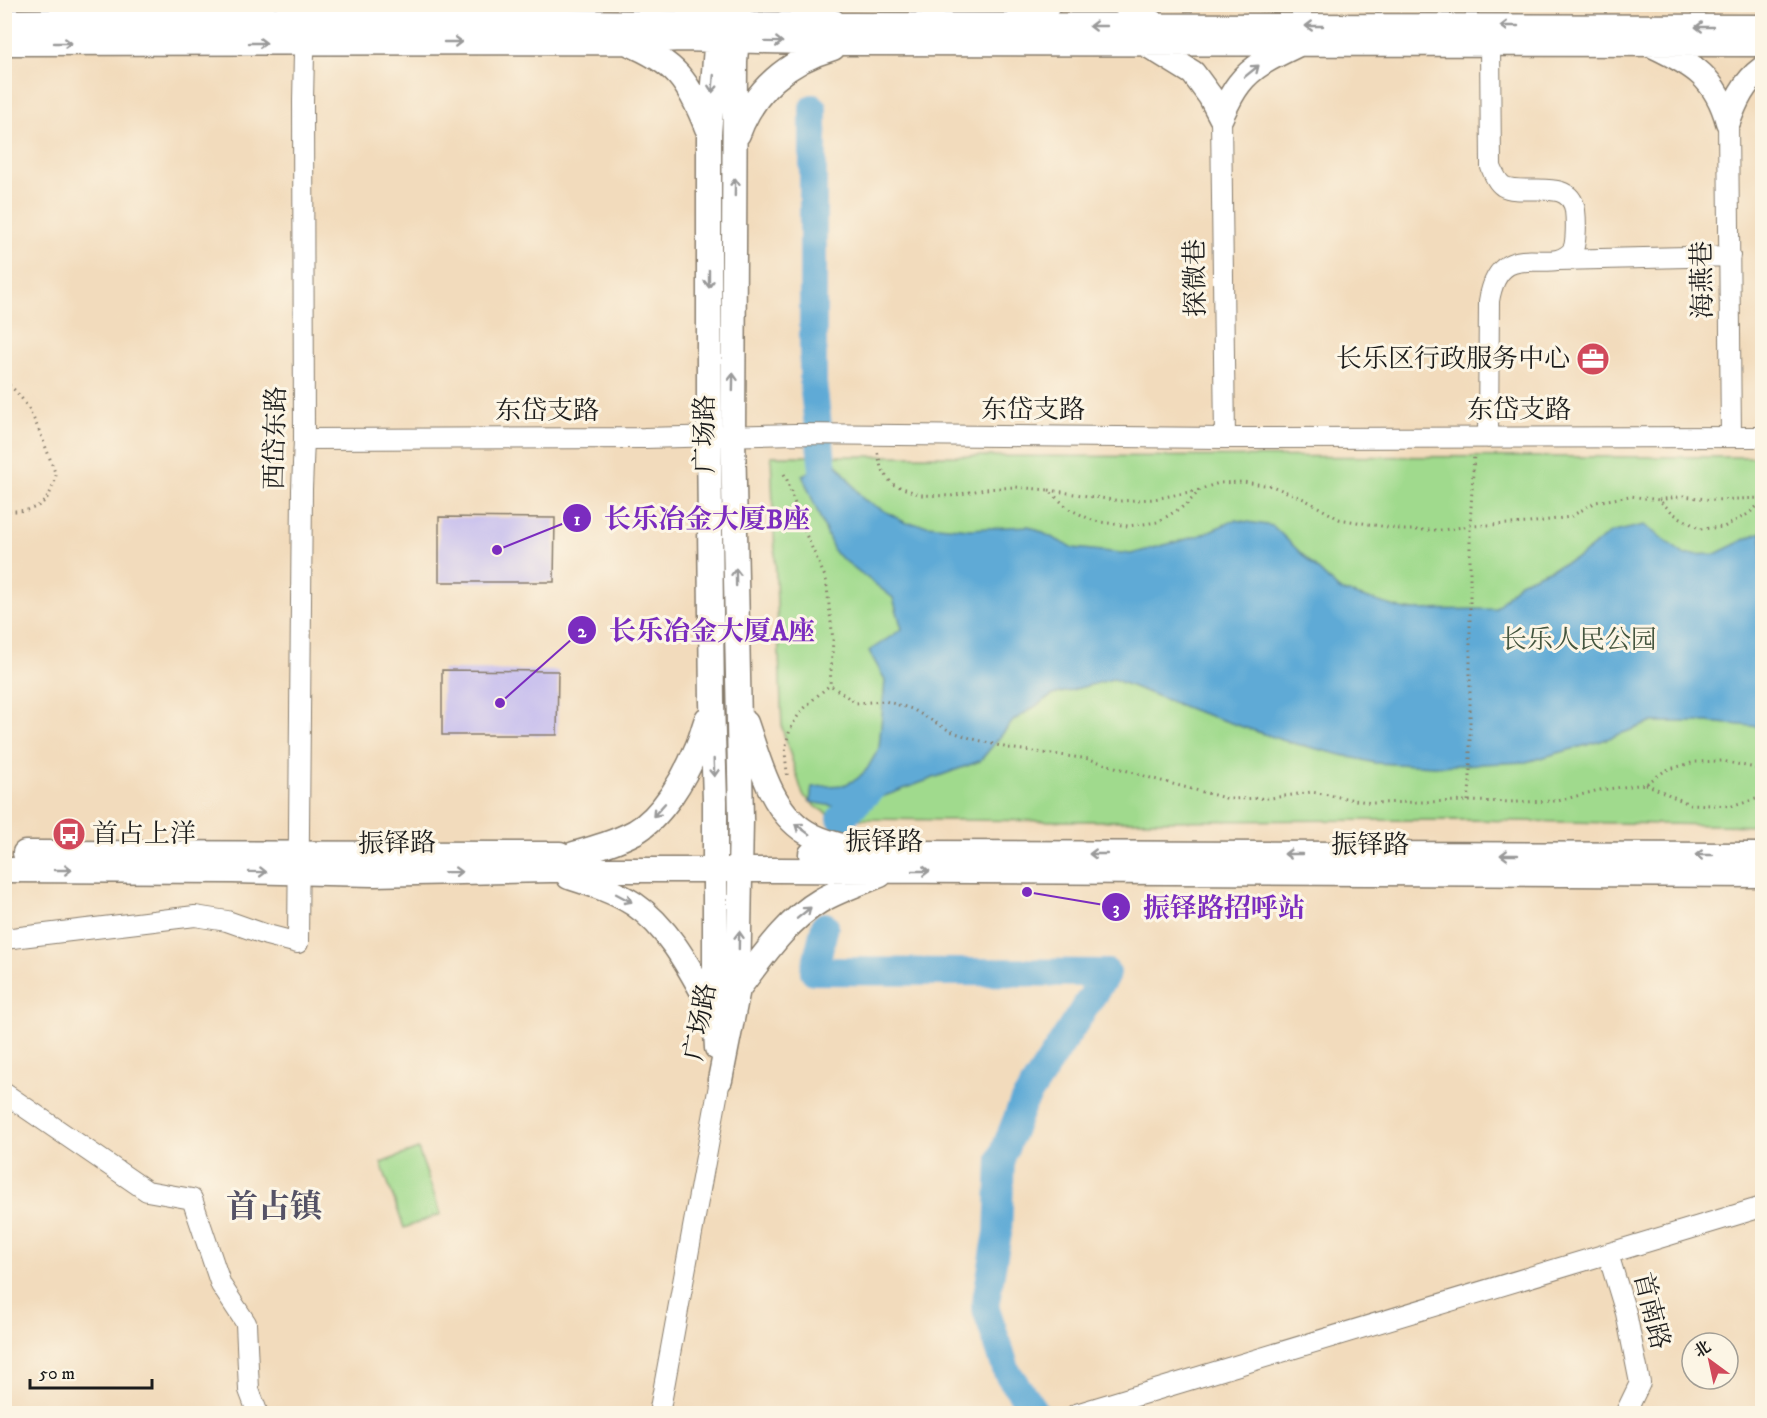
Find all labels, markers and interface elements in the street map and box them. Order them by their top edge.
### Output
one-way arrow [1089,20,1109,32]
one-way arrow [1305,20,1325,32]
one-way arrow [1500,20,1520,32]
one-way arrow [1695,21,1715,33]
one-way arrow [442,36,462,48]
one-way arrow [763,36,783,48]
one-way arrow [52,37,72,49]
one-way arrow [247,37,267,49]
one-way arrow [1244,65,1260,78]
one-way arrow [707,73,718,93]
one-way arrow [729,177,741,197]
street label: 探微巷 [1179,239,1213,317]
street label: 海燕巷 [1686,241,1720,319]
one-way arrow [703,268,715,288]
office icon: 长乐区行政服务中心 [1575,341,1611,377]
place label: 长乐区行政服务中心 [1336,343,1570,376]
one-way arrow [727,372,739,392]
street label: 西岱东路 [259,386,293,490]
street label: 东岱支路 [981,394,1085,427]
street label: 东岱支路 [1467,394,1571,427]
street label: 东岱支路 [495,395,599,428]
street label: 广场路 [689,395,722,473]
callout: 长乐冶金大厦B座 [562,496,822,541]
text: 长乐冶金大厦B座 [604,503,810,537]
text: 1 [574,509,581,531]
one-way arrow [730,567,741,587]
callout: 长乐冶金大厦A座 [567,608,827,653]
text: 长乐冶金大厦A座 [609,615,815,649]
text: 2 [578,621,588,643]
park label: 长乐人民公园 [1501,624,1657,657]
one-way arrow [708,757,720,777]
one-way arrow [652,802,666,817]
bus stop icon: 首占上洋 [51,816,87,852]
place label: 首占上洋 [92,818,196,851]
one-way arrow [795,823,811,835]
street label: 振铎路 [845,826,923,859]
street label: 振铎路 [358,827,436,861]
street label: 振铎路 [1331,829,1409,862]
one-way arrow [1089,848,1109,860]
one-way arrow [1284,848,1304,860]
one-way arrow [1500,849,1520,861]
one-way arrow [1695,849,1715,861]
one-way arrow [52,864,72,876]
one-way arrow [910,865,930,877]
one-way arrow [247,866,267,877]
one-way arrow [442,867,462,878]
callout: 振铎路招呼站 [1101,885,1317,930]
one-way arrow [615,892,632,904]
text: 振铎路招呼站 [1143,892,1305,926]
text: 3 [1113,898,1120,920]
one-way arrow [795,907,811,920]
one-way arrow [733,930,745,950]
street label: 广场路 [678,981,724,1063]
district label: 首占镇 [226,1188,322,1228]
street label: 首南路 [1626,1269,1676,1353]
north arrow [1680,1331,1740,1391]
text: 北 [1690,1337,1715,1362]
scale bar [30,1352,152,1390]
text: 50 m [39,1363,75,1385]

